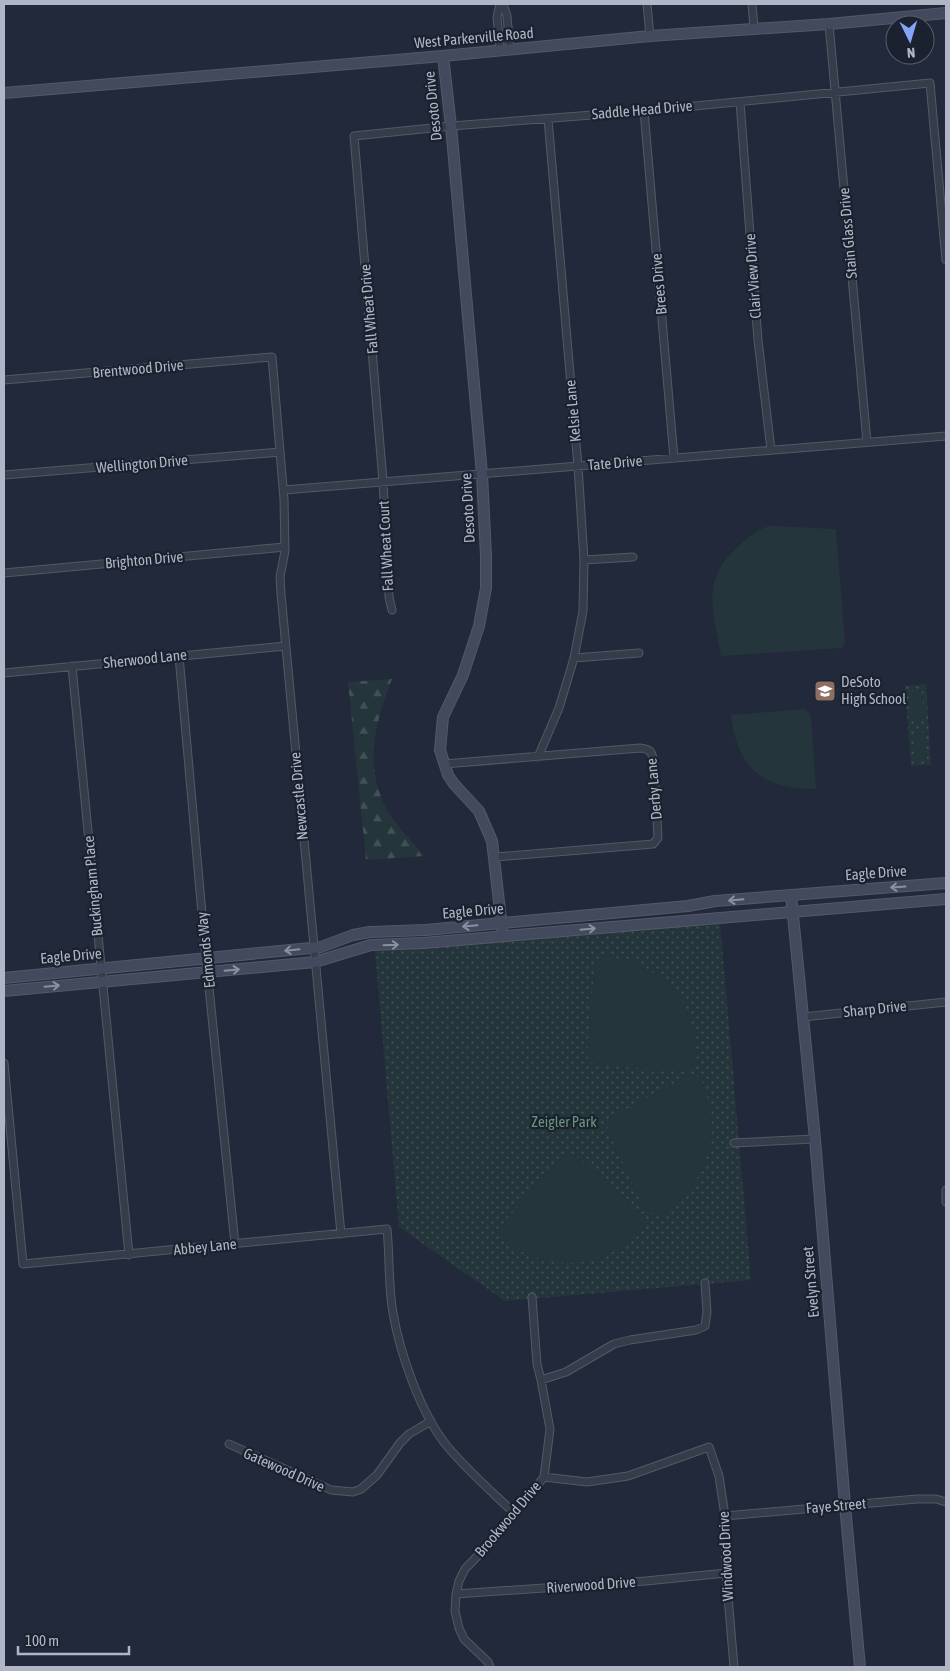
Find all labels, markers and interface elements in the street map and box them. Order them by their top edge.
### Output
north arrow [885,15,935,65]
street label: West Parkerville Road [414,24,534,51]
text: N [906,45,916,61]
street label: Desoto Drive [420,70,445,142]
street label: Saddle Head Drive [591,97,693,122]
street label: Stain Glass Drive [835,187,860,279]
street label: Clair View Drive [741,233,764,319]
street label: Brees Drive [647,252,670,315]
street label: Fall Wheat Drive [356,263,381,355]
street label: Brentwood Drive [92,356,184,381]
street label: Kelsie Lane [561,379,584,443]
street label: Wellington Drive [95,451,189,476]
street label: Tate Drive [587,452,643,473]
street label: Desoto Drive [457,472,478,543]
street label: Fall Wheat Court [375,500,396,592]
street label: Brighton Drive [104,548,184,571]
street label: Sherwood Lane [102,646,188,671]
place label: DeSoto High School [841,673,906,707]
school or university icon: DeSoto High School [813,679,837,703]
street label: Newcastle Drive [286,751,311,841]
street label: Derby Lane [642,757,665,821]
street label: Buckingham Place [80,835,105,937]
street label: Eagle Drive [845,862,907,883]
one-way arrow [890,882,906,891]
one-way arrow [728,895,744,904]
street label: Eagle Drive [442,899,505,922]
street label: Edmonds Way [193,911,218,989]
one-way arrow [462,921,478,931]
one-way arrow [580,925,596,934]
one-way arrow [383,940,399,949]
street label: Eagle Drive [40,944,103,967]
one-way arrow [285,945,301,955]
one-way arrow [223,965,239,975]
one-way arrow [44,982,60,991]
street label: Sharp Drive [843,997,907,1020]
park label: Zeigler Park [531,1113,597,1130]
street label: Abbey Lane [173,1235,238,1258]
street label: Evelyn Street [799,1246,822,1318]
street label: Gatewood Drive [241,1444,328,1495]
street label: Brookwood Drive [471,1477,544,1560]
street label: Faye Street [805,1494,867,1517]
street label: Windwood Drive [715,1511,736,1601]
street label: Riverwood Drive [546,1573,636,1596]
scale bar [18,1624,129,1656]
text: 100 m [25,1632,59,1649]

